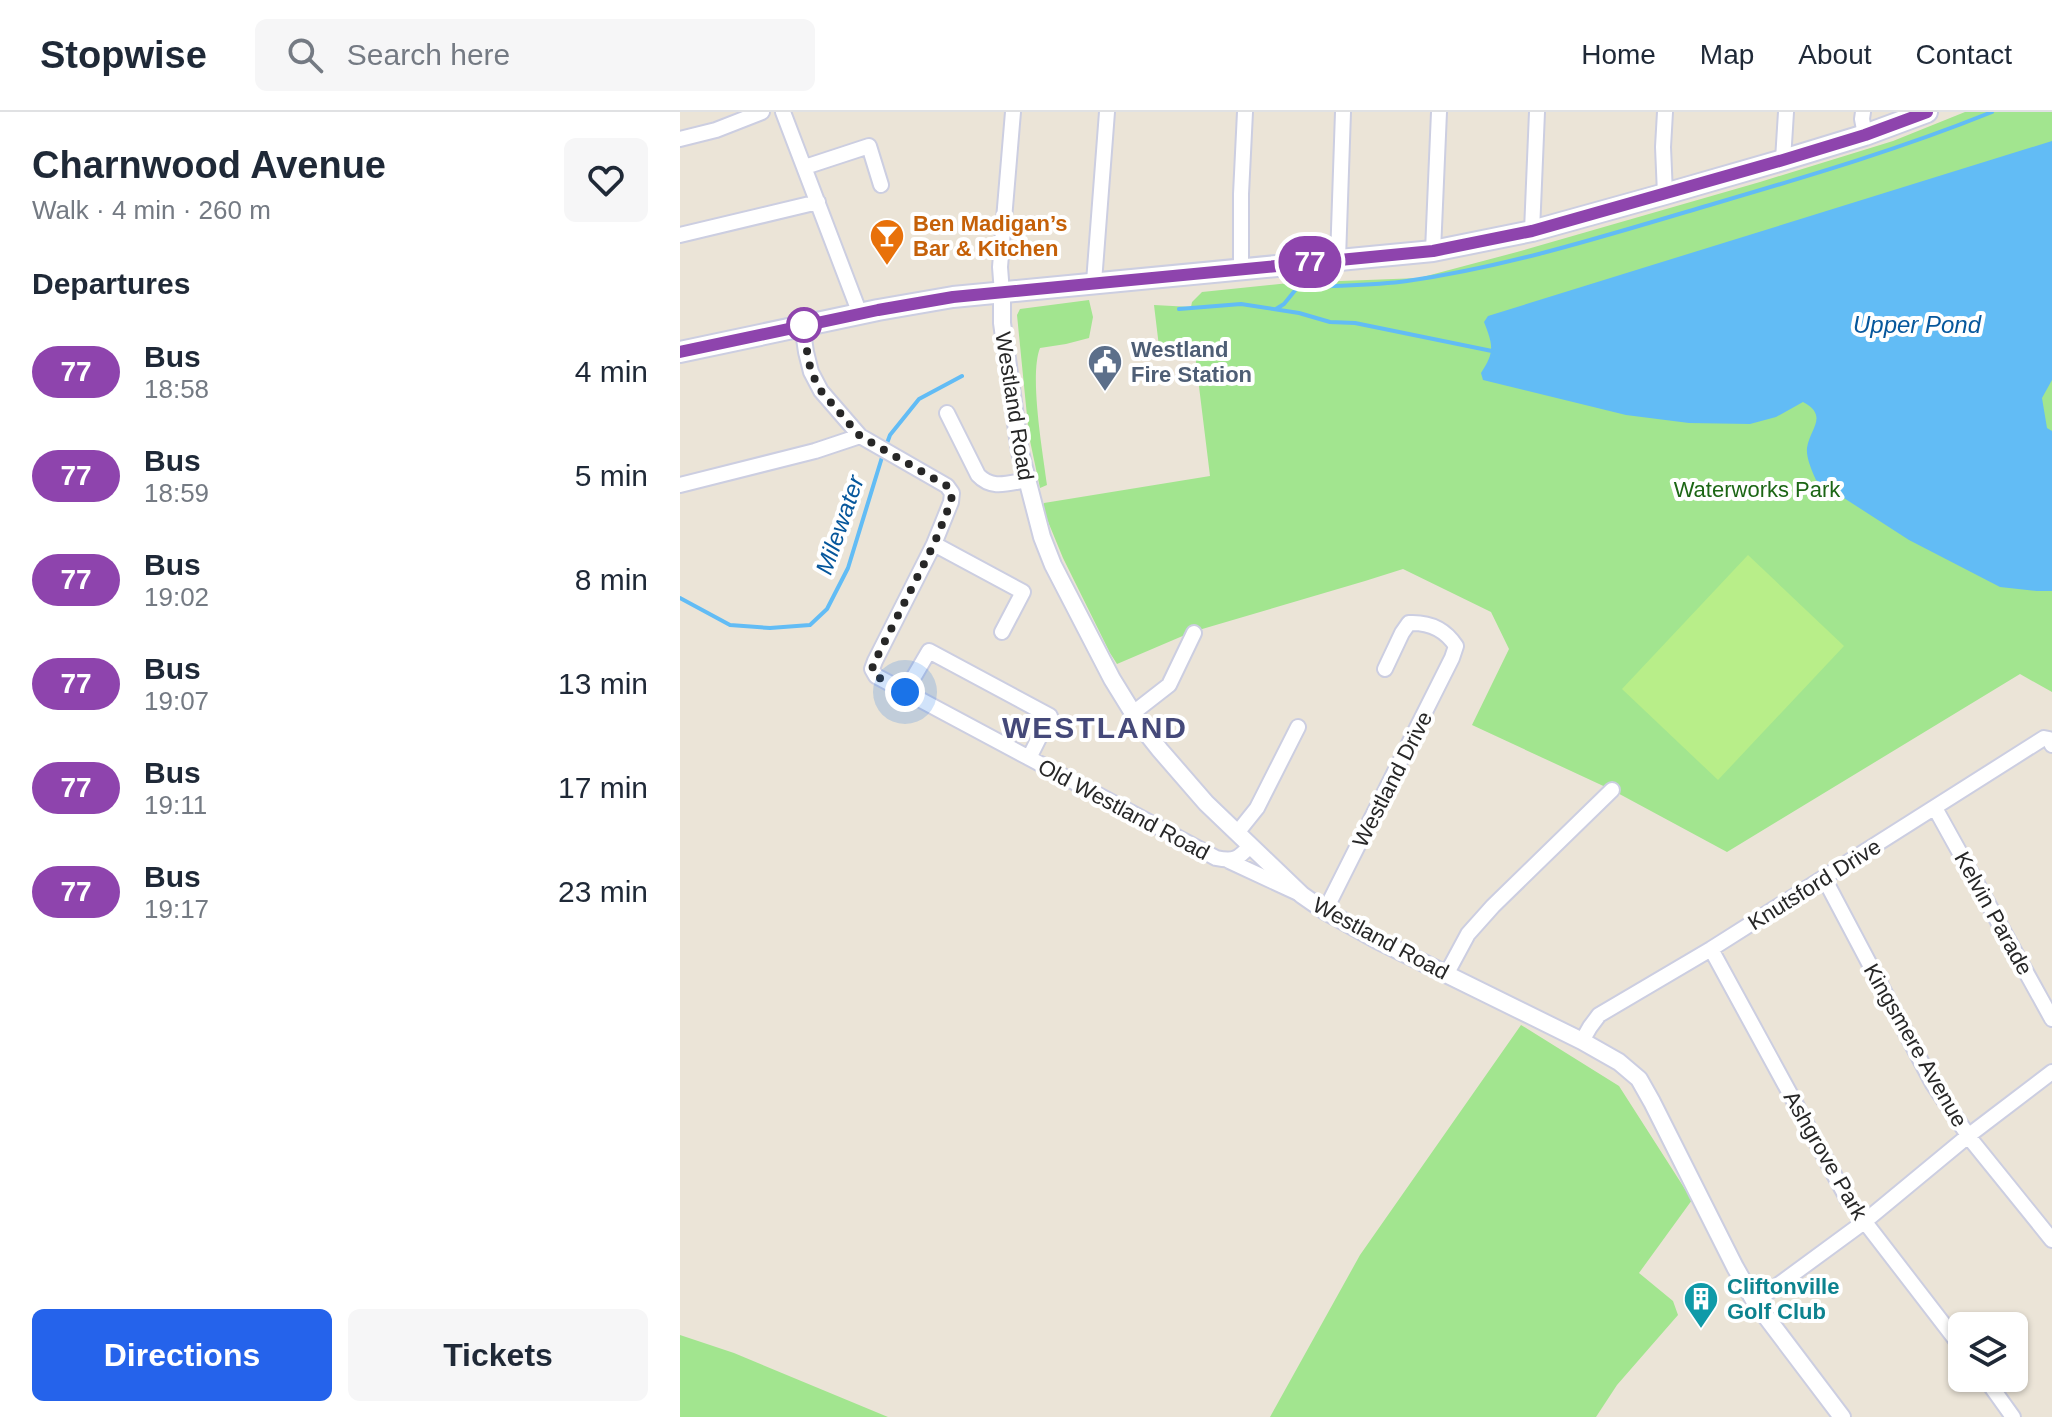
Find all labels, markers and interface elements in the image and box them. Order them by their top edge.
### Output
search box [255,19,815,91]
icon: search [283,33,327,77]
text: Stopwise [40,34,207,76]
text: Search here [347,38,510,71]
text: Home [1581,39,1656,70]
text: Map [1700,39,1754,70]
text: About [1798,39,1872,70]
text: Contact [1916,39,2012,70]
button: heart [564,138,648,222]
text: Charnwood Avenue [32,144,386,186]
text: Walk · 4 min · 260 m [32,195,271,225]
place label: Ben Madigan’s Bar & Kitchen [913,211,1067,261]
bar icon: Ben Madigan’s Bar & Kitchen [868,217,906,267]
line badge: 77 [1274,236,1346,288]
text: 77 [1294,246,1326,277]
text: Departures [32,267,190,300]
unlabelled marker [787,308,821,342]
water label: Upper Pond [1853,311,1982,338]
street label: Westland Road [990,330,1039,482]
place label: Westland Fire Station [1131,337,1252,387]
text: Bus [144,340,201,373]
public building icon: Westland Fire Station [1086,343,1124,393]
text: 4 min [575,355,648,388]
text: 77 [60,356,92,387]
text: 18:58 [144,374,209,404]
text: Bus [144,444,201,477]
text: 5 min [575,459,648,492]
text: 77 [60,460,92,491]
water label: Milewater [810,471,869,578]
park label: Waterworks Park [1674,477,1841,502]
text: 18:59 [144,478,209,508]
text: Bus [144,548,201,581]
text: 8 min [575,563,648,596]
text: 77 [60,564,92,595]
text: 19:02 [144,582,209,612]
text: Bus [144,652,201,685]
text: 13 min [558,667,648,700]
text: 77 [60,668,92,699]
your location [885,672,925,712]
text: 19:07 [144,686,209,716]
street label: Westland Drive [1348,707,1437,851]
district label: WESTLAND [1002,711,1188,744]
street label: Old Westland Road [1034,754,1214,865]
text: Bus [144,756,201,789]
text: 17 min [558,771,648,804]
text: 77 [60,772,92,803]
text: 19:11 [144,790,207,820]
street label: Knutsford Drive [1743,834,1885,935]
street label: Kelvin Parade [1949,847,2038,979]
text: Bus [144,860,201,893]
text: 23 min [558,875,648,908]
text: 77 [60,876,92,907]
street label: Westland Road [1309,892,1453,985]
text: 19:17 [144,894,209,924]
street label: Kingsmere Avenue [1859,959,1972,1131]
street label: Ashgrove Park [1779,1087,1873,1225]
place label: Cliftonville Golf Club [1727,1274,1839,1324]
building icon: Cliftonville Golf Club [1682,1280,1720,1330]
button: Directions [32,1309,332,1401]
button: Tickets [348,1309,648,1401]
map controls [1948,1312,2028,1392]
button: layers [1948,1312,2028,1392]

